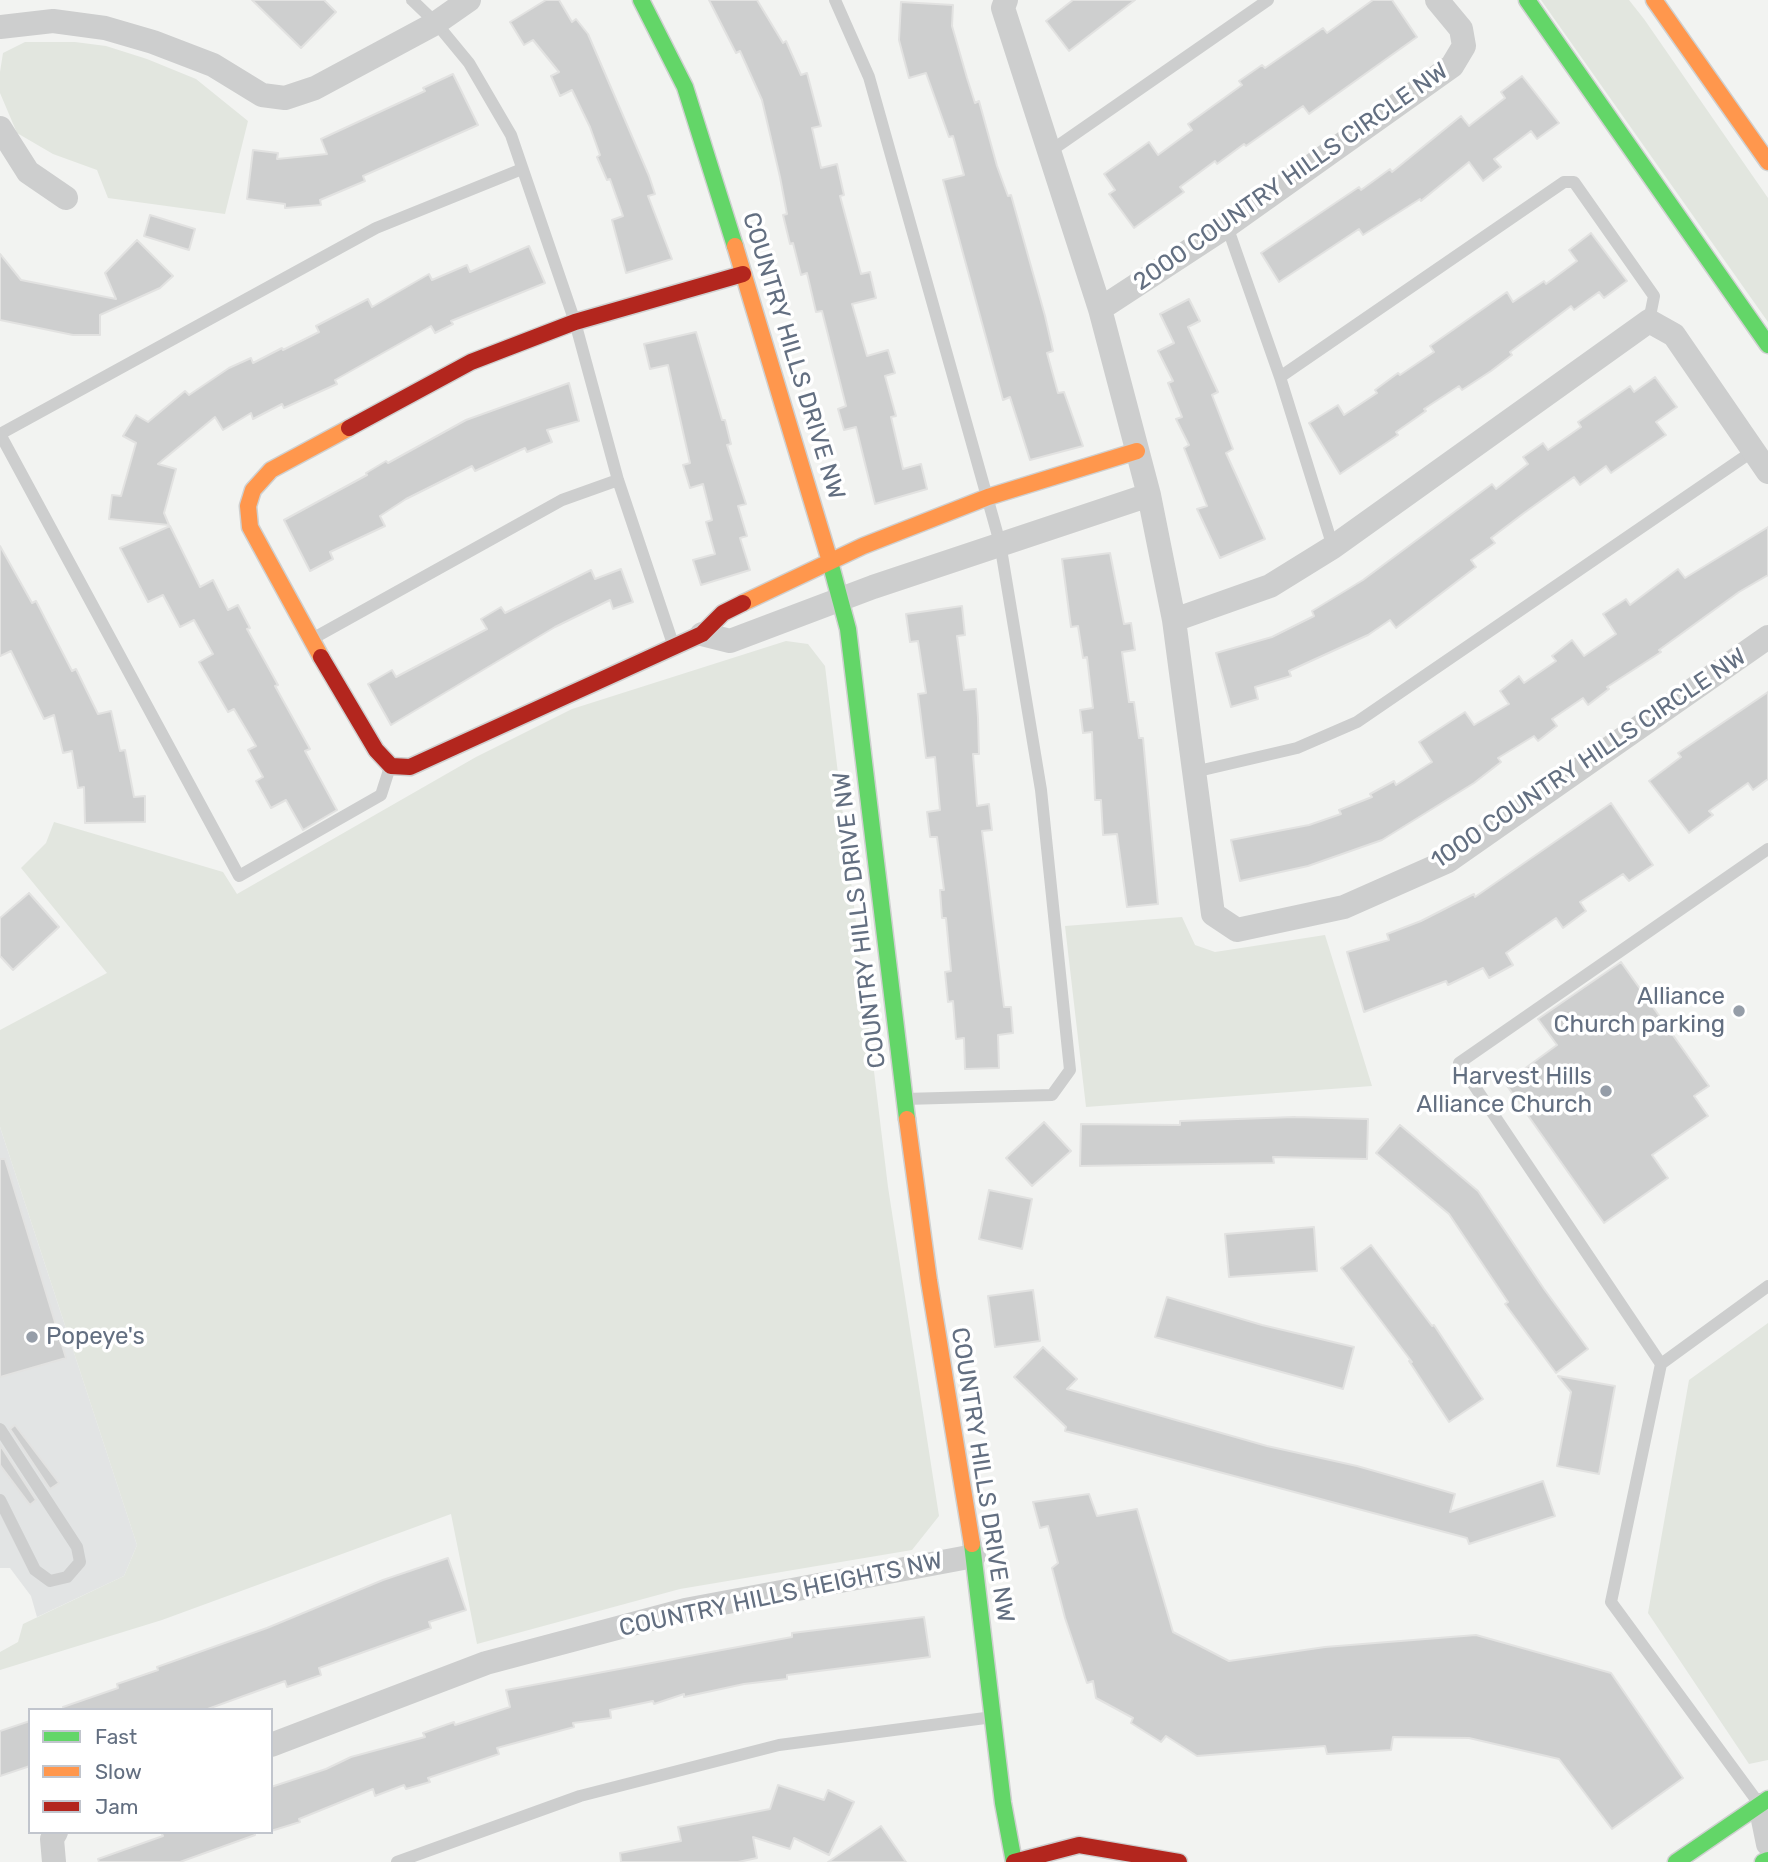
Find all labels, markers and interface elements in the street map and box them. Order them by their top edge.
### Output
street label: 2000 COUNTRY HILLS CIRCLE NW [1128,57,1454,297]
street label: COUNTRY HILLS DRIVE NW [736,209,850,503]
street label: 1000 COUNTRY HILLS CIRCLE NW [1426,643,1752,875]
street label: COUNTRY HILLS DRIVE NW [828,770,892,1070]
place label: Alliance Church parking [1554,983,1725,1039]
marker: Alliance Church parking [1731,1003,1747,1019]
place label: Harvest Hills Alliance Church [1416,1063,1592,1119]
marker: Harvest Hills Alliance Church [1598,1083,1614,1099]
place label: Popeye's [46,1323,145,1351]
street label: COUNTRY HILLS DRIVE NW [944,1325,1020,1625]
marker: Popeye's [24,1329,40,1345]
street label: COUNTRY HILLS HEIGHTS NW [617,1547,945,1643]
legend [28,1708,273,1834]
text: Fast [95,1724,137,1749]
text: Slow [95,1759,142,1784]
text: Jam [95,1794,139,1819]

